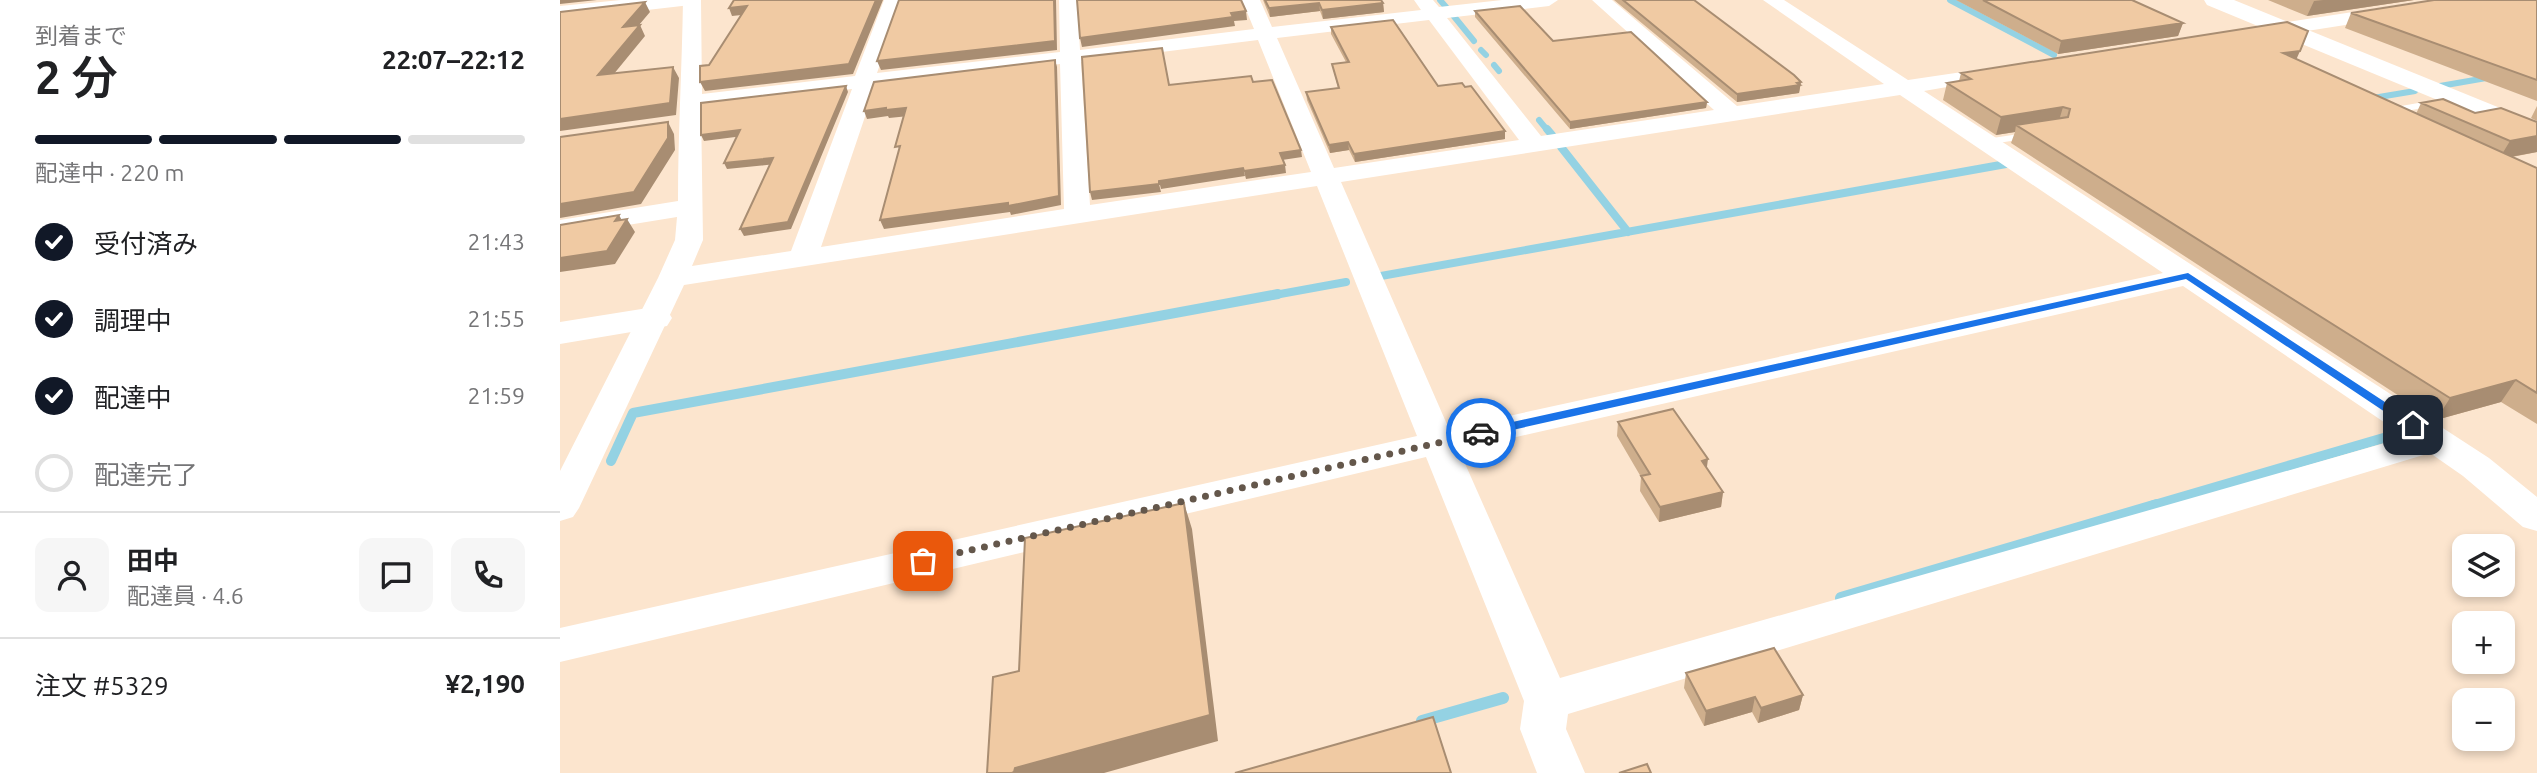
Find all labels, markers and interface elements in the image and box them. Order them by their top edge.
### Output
text: 到着まで [35,23,127,48]
text: 22:07–22:12 [382,45,525,74]
text: 2 分 [35,51,118,103]
text: 配達中 · 220 m [35,160,184,185]
icon: check [35,223,73,261]
text: 受付済み [94,229,198,258]
text: 21:43 [467,229,525,254]
icon: check [35,300,73,338]
text: 調理中 [94,306,172,335]
text: 21:55 [467,306,525,331]
icon: check [35,377,73,415]
text: 配達中 [94,383,172,412]
text: 21:59 [467,383,525,408]
pin [2383,395,2443,455]
courier [1446,398,1516,468]
icon: home [2394,406,2432,444]
icon: car [1462,414,1500,452]
text: 配達完了 [94,460,198,489]
pin [893,531,953,591]
map controls [2452,534,2515,751]
button: layers [2452,534,2515,597]
button: person [35,538,109,612]
button: chat [359,538,433,612]
button: phone [451,538,525,612]
icon: bag [904,542,942,580]
text: 田中 [127,546,179,575]
text: 配達員 · 4.6 [127,583,244,608]
button: + [2452,611,2515,674]
text: ¥2,190 [445,669,525,698]
text: 注文 #5329 [35,671,169,700]
button: − [2452,688,2515,751]

